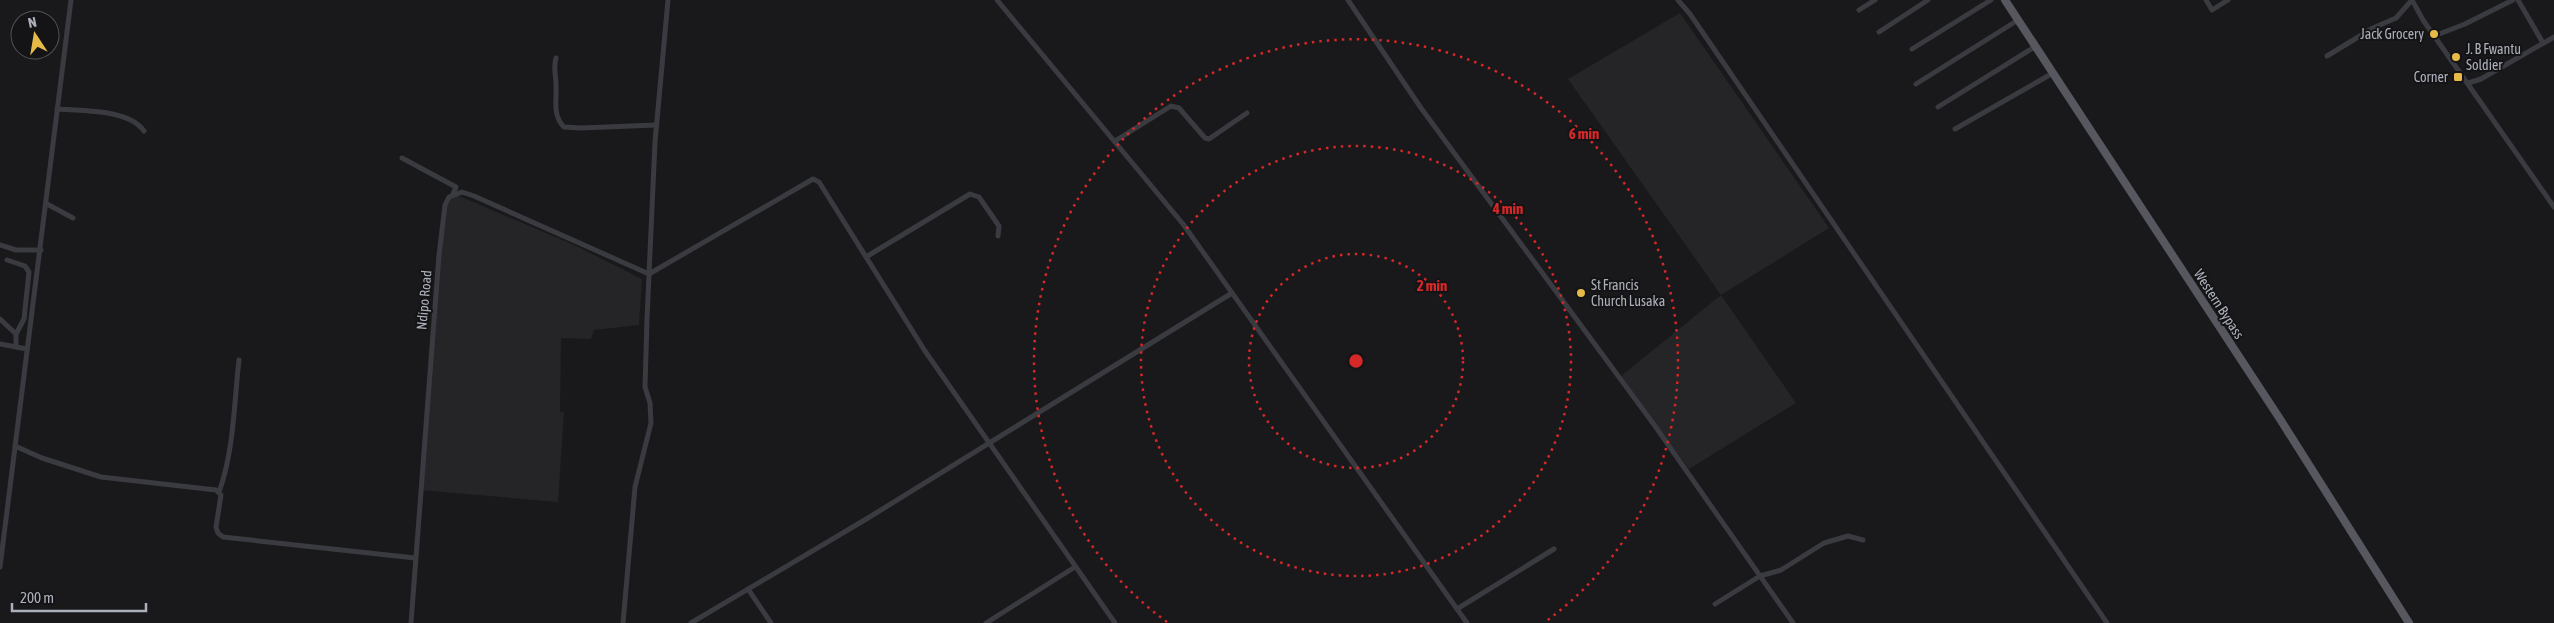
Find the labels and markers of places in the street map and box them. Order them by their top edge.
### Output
place label: Jack Grocery [2360,26,2424,42]
marker: Jack Grocery [2428,28,2440,40]
place label: J. B Fwantu Soldier [2466,41,2521,73]
marker: J. B Fwantu Soldier [2450,51,2462,63]
place label: Corner [2414,69,2449,85]
marker: Corner [2452,71,2464,83]
place label: St Francis Church Lusaka [1591,277,1665,309]
marker: St Francis Church Lusaka [1575,287,1587,299]
centre of rings [1347,352,1365,370]

